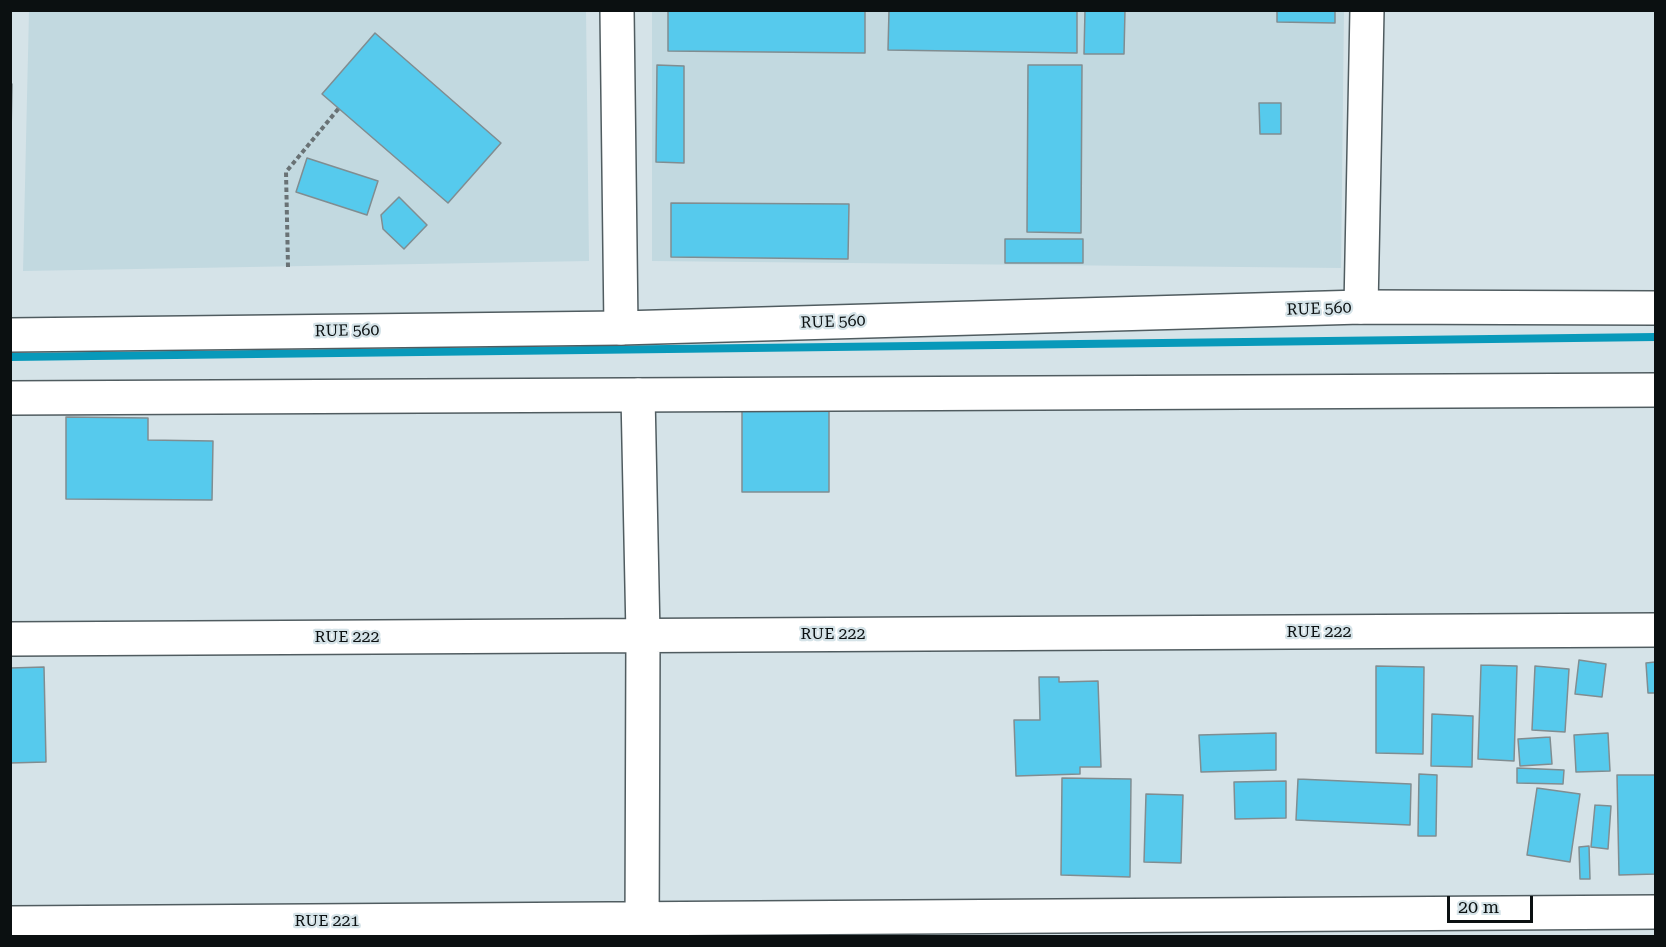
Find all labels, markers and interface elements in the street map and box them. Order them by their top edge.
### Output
street label: RUE 560 [1286,298,1352,320]
street label: RUE 560 [800,311,866,333]
street label: RUE 560 [314,321,380,341]
street label: RUE 222 [1287,622,1351,642]
street label: RUE 222 [801,624,865,644]
street label: RUE 222 [315,627,379,647]
scale bar [1450,884,1536,922]
text: 20 m [1458,896,1499,917]
street label: RUE 221 [295,911,359,931]

